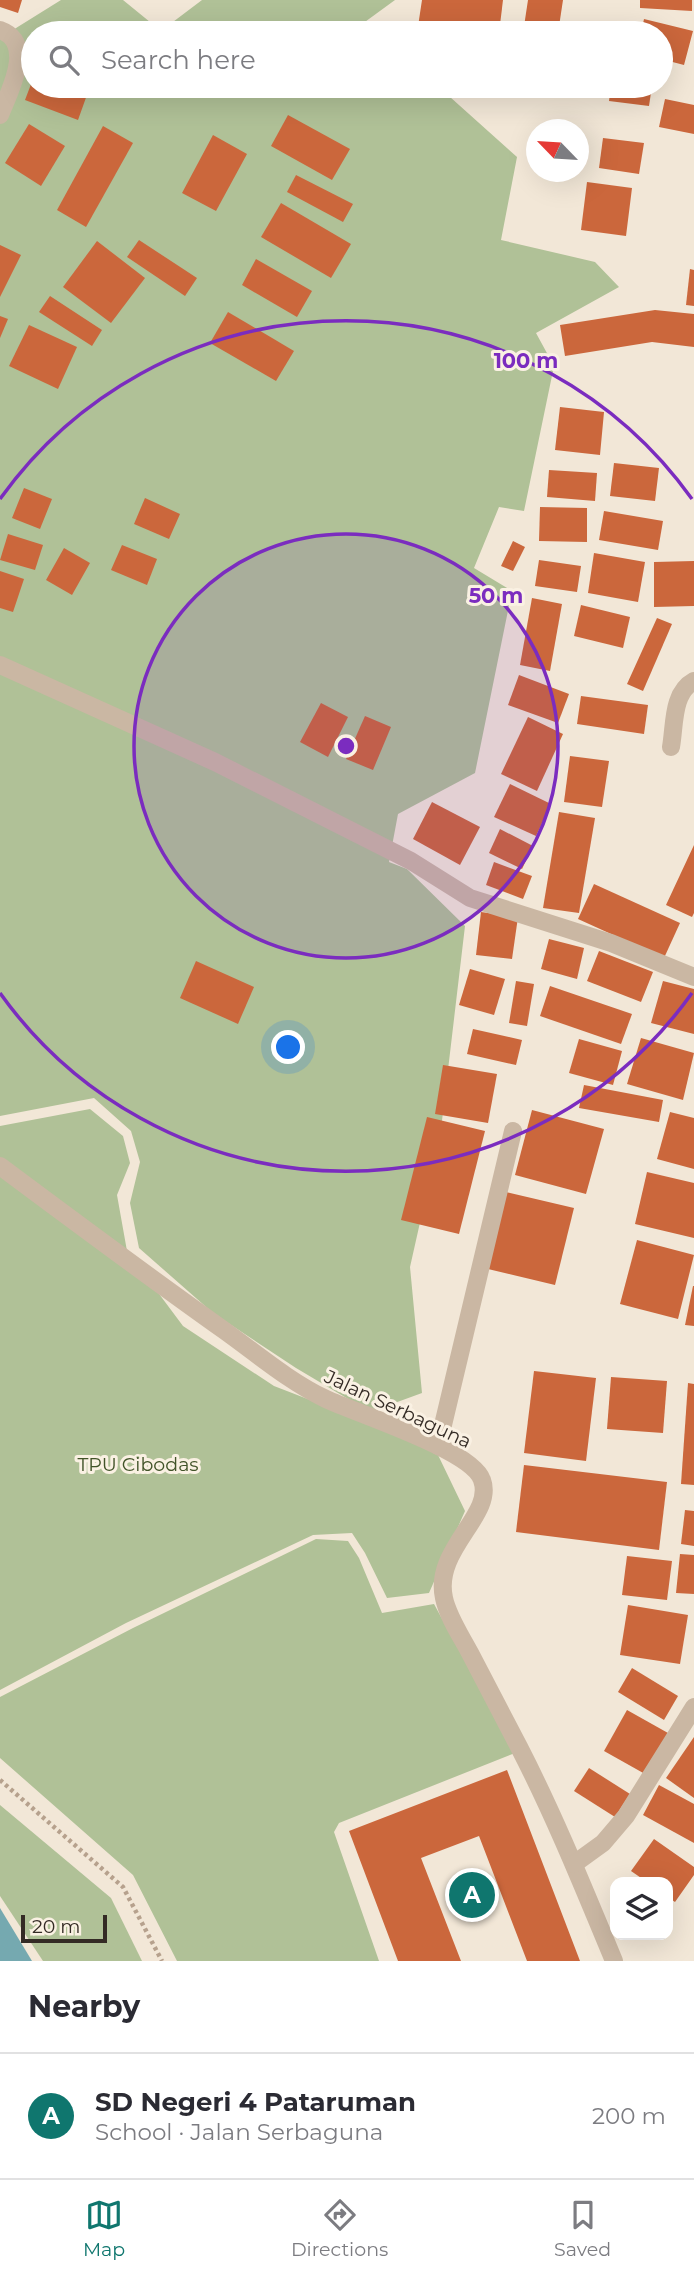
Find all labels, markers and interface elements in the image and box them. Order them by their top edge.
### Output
search box [21,21,673,98]
icon: search [45,41,83,79]
text: Search here [101,44,256,76]
north arrow [526,119,589,182]
text: 100 m [494,348,558,373]
text: 50 m [469,583,523,608]
centre of rings [334,734,358,758]
your location [271,1030,305,1064]
street label: Jalan Serbaguna [320,1364,475,1453]
park label: TPU Cibodas [77,1453,199,1476]
pin: A [449,1869,495,1921]
map controls [610,1877,673,1940]
button: layers [610,1877,673,1940]
scale bar [21,1912,107,1944]
text: 20 m [32,1915,80,1938]
text: Nearby [28,1988,140,2025]
text: SD Negeri 4 Pataruman [95,2086,416,2118]
text: A [42,2102,60,2130]
text: 200 m [592,2102,666,2130]
text: School · Jalan Serbaguna [95,2118,383,2146]
tab: Map [83,2196,125,2261]
tab: Directions [291,2196,388,2261]
tab: Saved [554,2196,611,2261]

